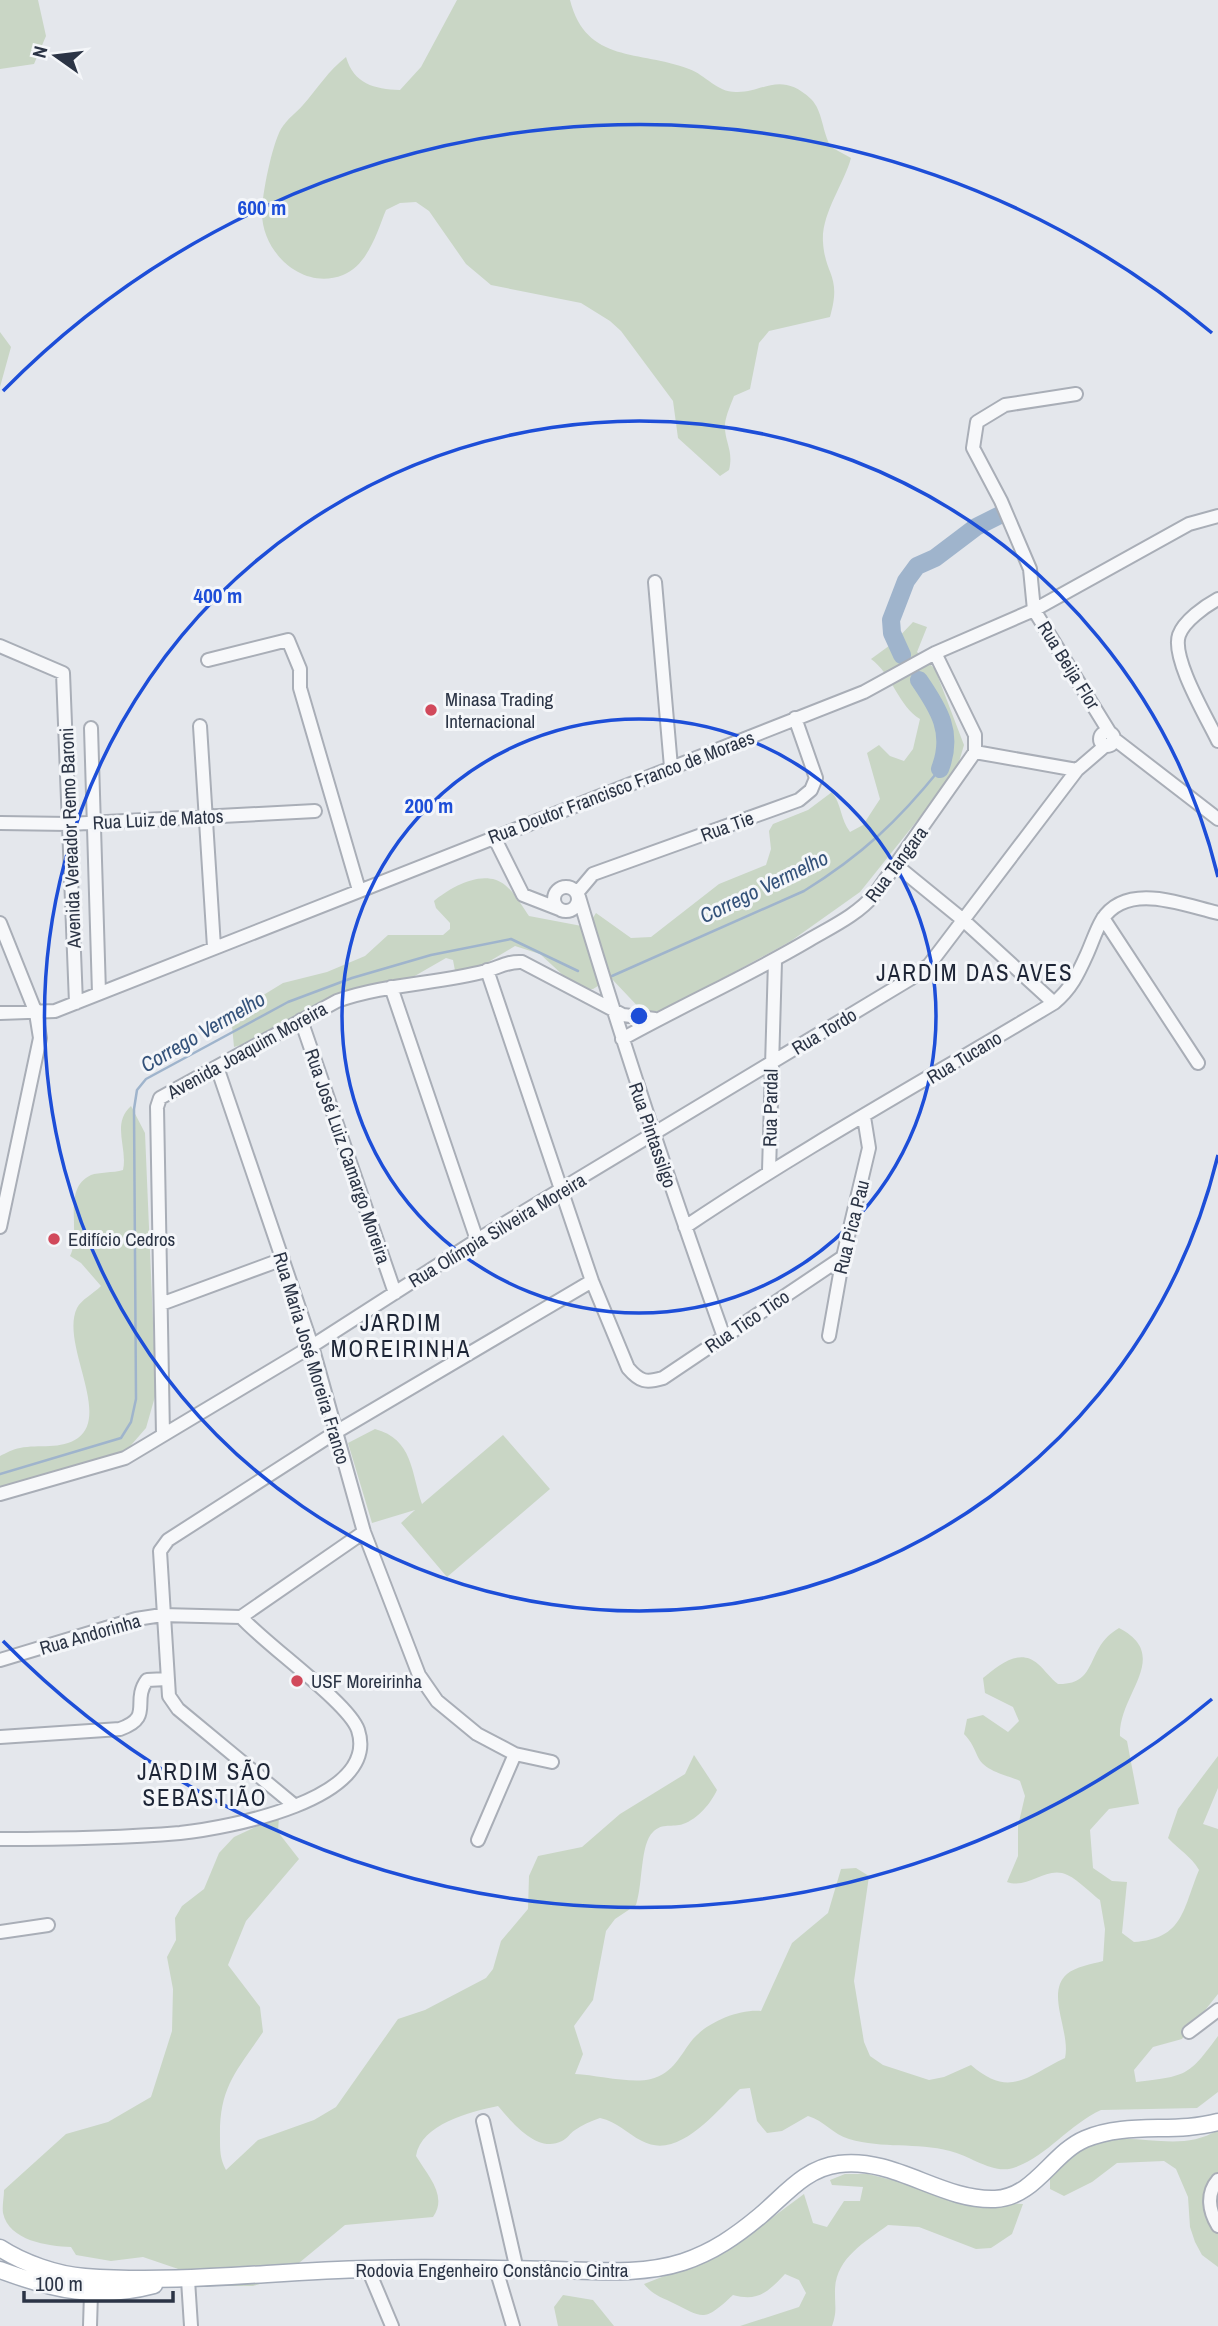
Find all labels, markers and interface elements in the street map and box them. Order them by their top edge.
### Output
north arrow [21,21,91,91]
text: N [26,43,53,60]
text: 600 m [238,193,286,222]
text: 400 m [194,581,242,610]
street label: Rua Beija Flor [1032,616,1107,715]
place label: Minasa Trading Internacional [445,686,554,734]
marker: Minasa Trading Internacional [423,702,439,718]
street label: Rua Doutor Francisco Franco de Moraes [484,724,758,850]
street label: Avenida Vereador Remo Baroni [53,727,87,950]
text: 200 m [405,791,453,820]
street label: Rua Luiz de Matos [92,803,224,835]
street label: Rua Tie [697,804,757,848]
street label: Rua Tangara [859,820,933,907]
water label: Corrego Vermelho [695,843,833,930]
district label: JARDIM DAS AVES [876,957,1074,988]
water label: Corrego Vermelho [135,984,270,1079]
street label: Avenida Joaquim Moreira [162,995,332,1105]
street label: Rua Tordo [787,1001,861,1061]
centre of rings [627,1004,651,1028]
street label: Rua Tucano [922,1024,1006,1090]
street label: Rua José Luiz Camargo Moreira [299,1045,397,1267]
street label: Rua Pardal [756,1069,784,1147]
street label: Rua Pintassilgo [623,1079,683,1191]
street label: Rua Olímpia Silveira Moreira [403,1167,591,1293]
street label: Rua Pica Pau [827,1177,875,1277]
place label: Edifício Cedros [68,1226,176,1252]
marker: Edifício Cedros [46,1231,62,1247]
street label: Rua Maria José Moreira Franco [267,1249,357,1467]
street label: Rua Tico Tico [700,1283,794,1359]
district label: JARDIM MOREIRINHA [331,1307,471,1364]
street label: Rua Andorinha [36,1607,144,1661]
place label: USF Moreirinha [311,1668,422,1694]
marker: USF Moreirinha [289,1673,305,1689]
district label: JARDIM SÃO SEBASTIÃO [137,1756,273,1813]
street label: Rodovia Engenheiro Constâncio Cintra [356,2257,629,2283]
scale bar [24,2260,173,2304]
text: 100 m [35,2269,83,2298]

